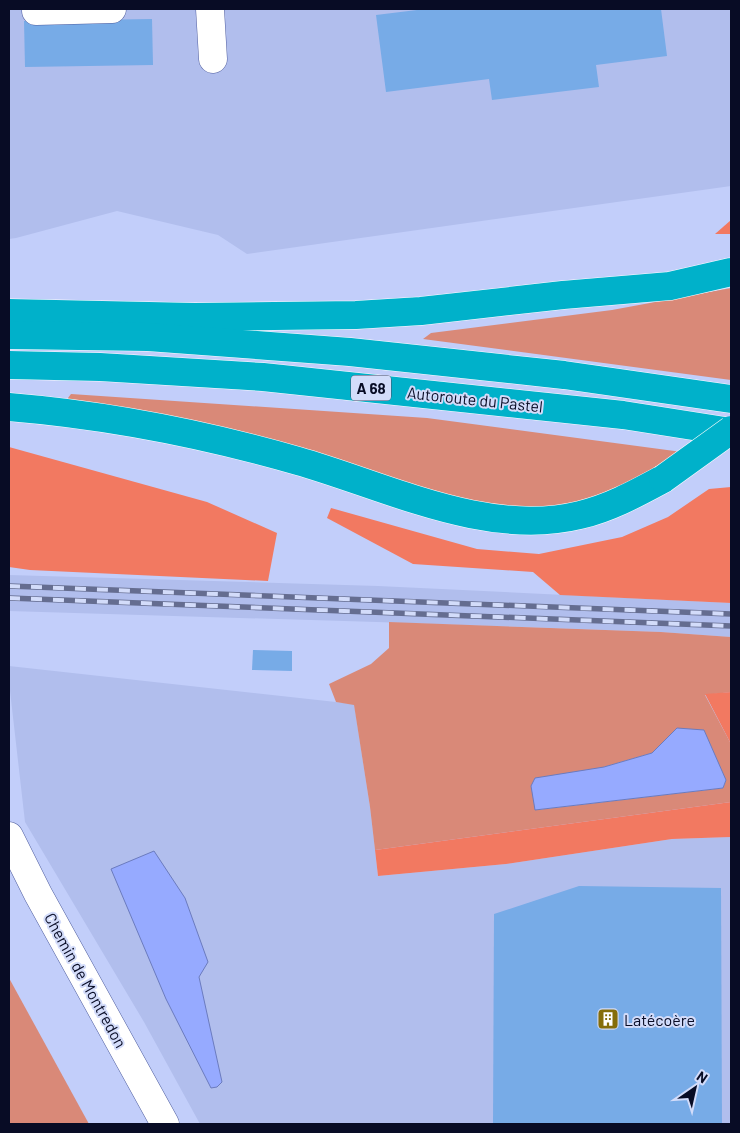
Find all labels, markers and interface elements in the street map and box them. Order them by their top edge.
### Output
road number: A 68 [351,376,391,400]
street label: Autoroute du Pastel [406,382,544,416]
street label: Chemin de Montredon [41,909,131,1051]
building icon: Latécoère [596,1007,620,1031]
place label: Latécoère [624,1010,695,1029]
north arrow [670,1063,720,1113]
text: N [694,1067,711,1086]

